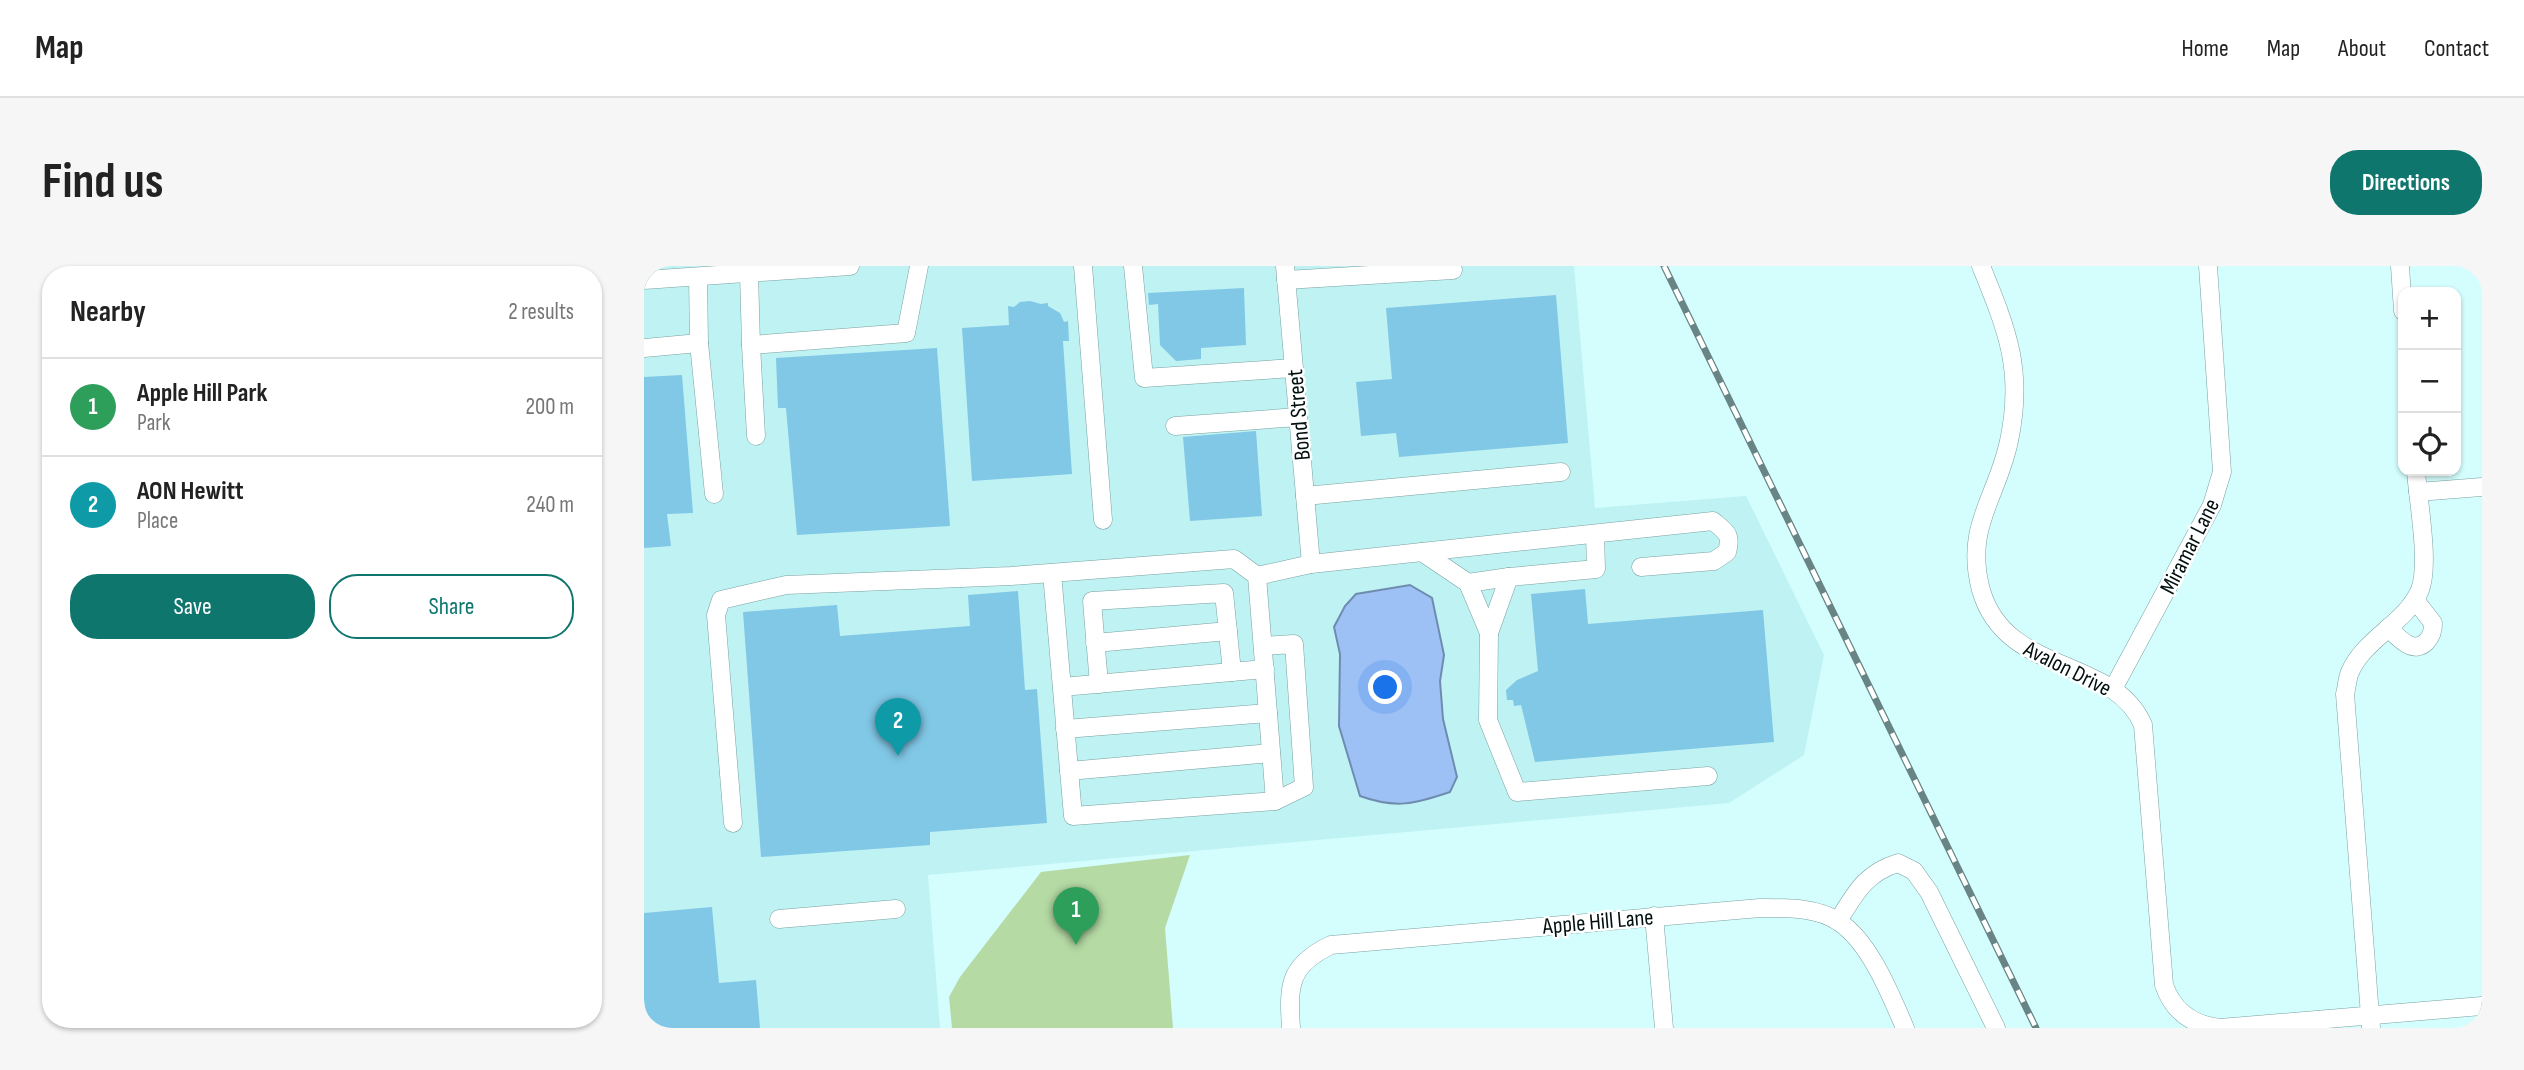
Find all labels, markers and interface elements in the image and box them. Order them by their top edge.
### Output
text: Map [35,28,84,68]
text: Home [2181,34,2229,63]
text: Map [2267,34,2300,63]
text: About [2338,34,2386,63]
text: Contact [2424,34,2489,63]
button: Directions [2330,150,2482,215]
text: Find us [42,153,164,212]
map controls [2398,287,2461,476]
button: + [2398,287,2461,350]
text: Nearby [70,294,146,330]
text: 2 results [508,298,574,326]
button: − [2398,350,2461,413]
street label: Bond Street [1281,368,1317,462]
text: Apple Hill Park [137,378,268,409]
text: 1 [88,393,98,421]
text: 200 m [526,393,574,421]
text: Park [137,409,171,437]
button: locate [2398,413,2461,476]
text: AON Hewitt [137,476,244,507]
text: 2 [88,491,98,519]
text: 240 m [526,491,574,519]
street label: Miramar Lane [2154,494,2226,599]
text: Place [137,507,178,535]
button: Save [70,574,315,639]
button: Share [329,574,574,639]
street label: Avalon Drive [2018,635,2116,703]
your location [1368,670,1402,704]
pin: 2 [875,698,921,756]
pin: 1 [1053,887,1099,945]
street label: Apple Hill Lane [1541,903,1655,941]

